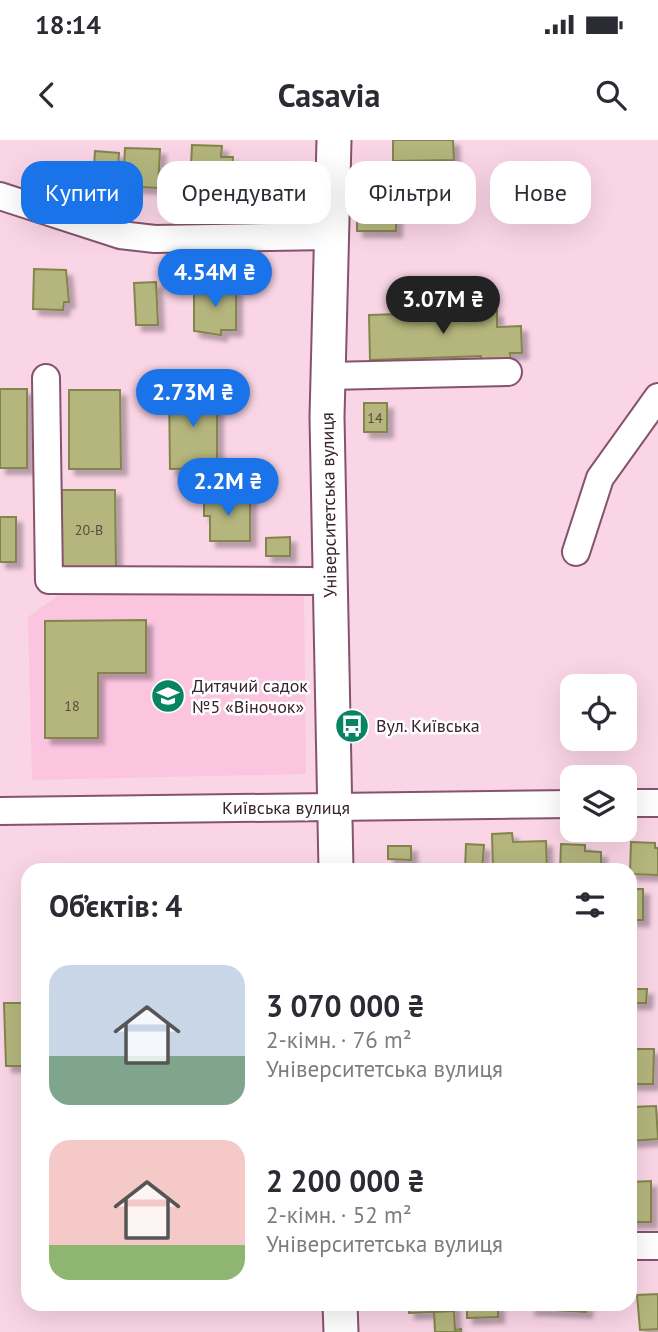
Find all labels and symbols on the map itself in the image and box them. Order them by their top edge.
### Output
pin: 4.54M ₴ [150,250,280,309]
pin: 3.07M ₴ [378,276,508,336]
pin: 2.73M ₴ [128,370,258,429]
house number: 14 [367,409,383,427]
street label: Університетська вулиця [315,412,342,598]
pin: 2.2M ₴ [171,458,285,518]
house number: 20-В [75,521,103,539]
place label: Дитячий садок №5 «Віночок» [192,674,308,718]
school or university icon: Дитячий садок №5 «Віночок» [149,677,187,715]
house number: 18 [64,697,80,715]
bus stop icon: Вул. Київська [333,707,371,745]
place label: Вул. Київська [376,714,480,737]
street label: Київська вулиця [222,796,350,819]

